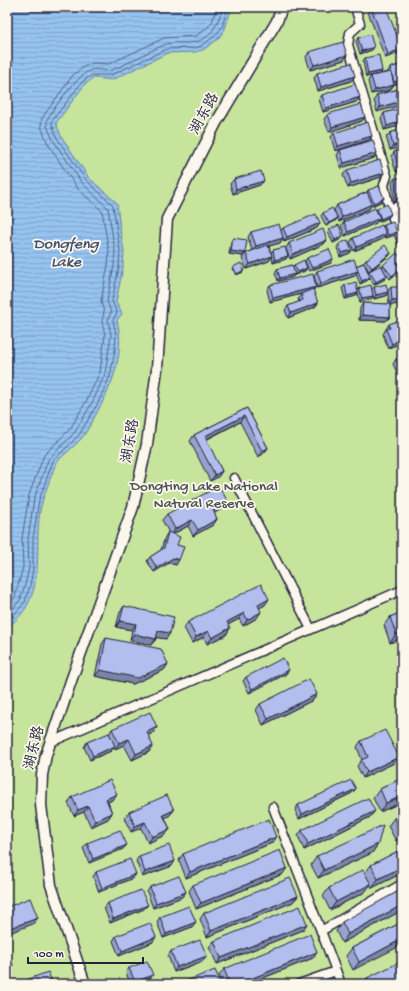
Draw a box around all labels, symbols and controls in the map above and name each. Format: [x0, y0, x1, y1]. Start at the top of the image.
street label: 湖东路 [186, 90, 224, 138]
water label: Dongfeng Lake [33, 236, 100, 273]
street label: 湖东路 [118, 417, 144, 465]
park label: Dongting Lake National Natural Reserve [129, 478, 278, 513]
street label: 湖东路 [21, 724, 49, 772]
scale bar [28, 939, 143, 965]
text: 100 m [33, 948, 64, 962]

